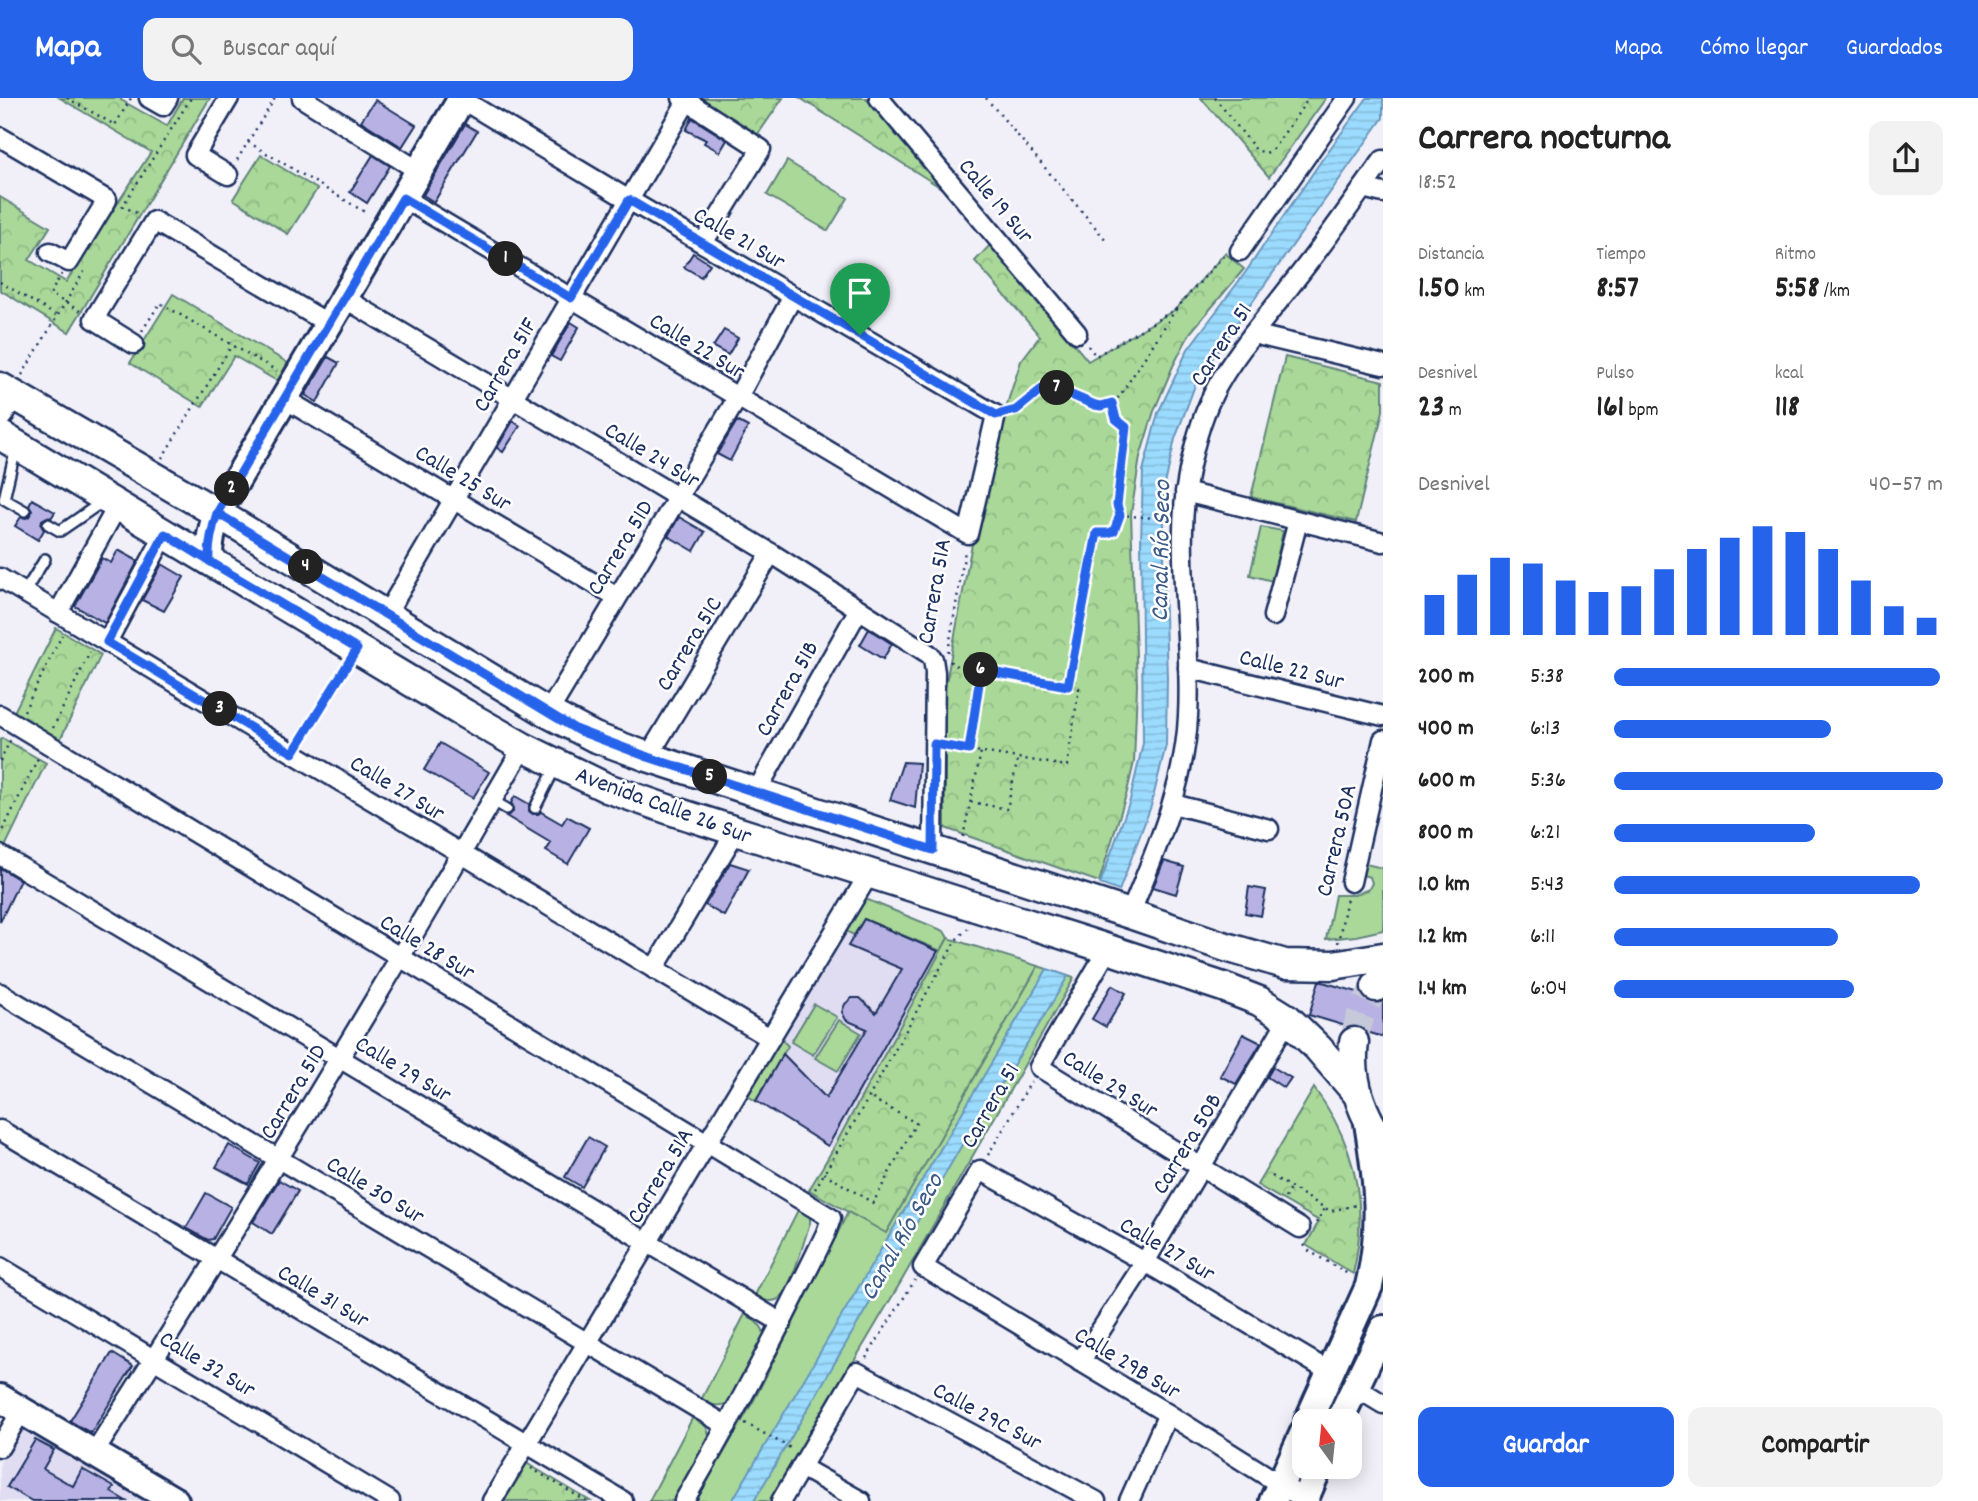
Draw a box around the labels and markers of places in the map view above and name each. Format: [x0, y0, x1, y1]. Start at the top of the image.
pin: 1 [489, 242, 524, 276]
pin [830, 263, 890, 335]
pin: 7 [1040, 370, 1074, 406]
pin: 2 [215, 472, 250, 506]
pin: 4 [288, 550, 324, 584]
pin: 6 [964, 652, 998, 688]
pin: 3 [202, 692, 238, 726]
pin: 5 [692, 760, 728, 794]

